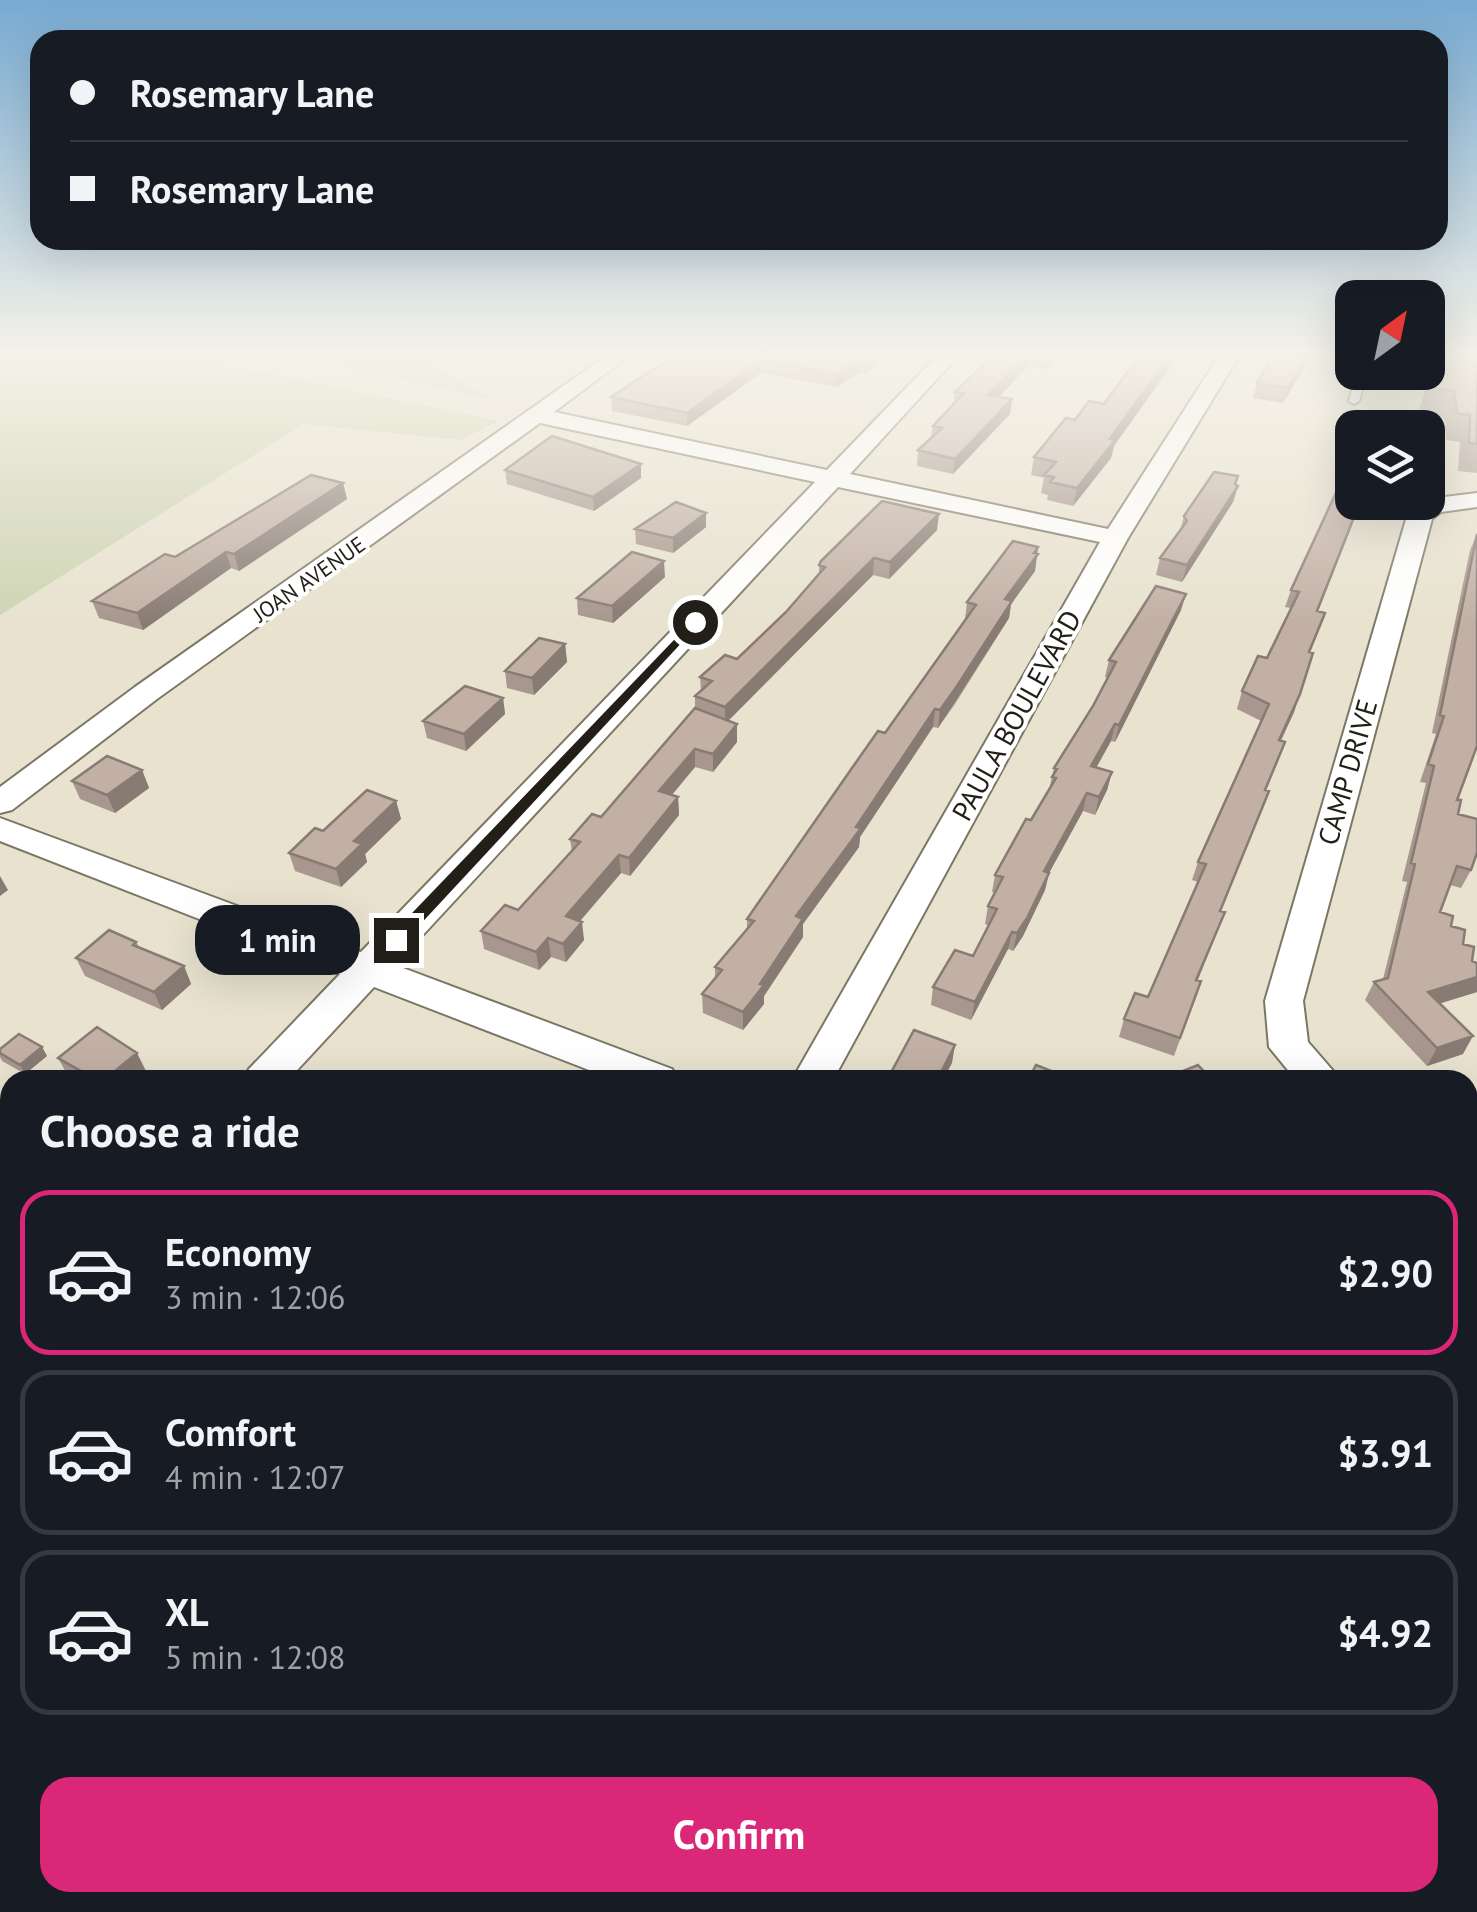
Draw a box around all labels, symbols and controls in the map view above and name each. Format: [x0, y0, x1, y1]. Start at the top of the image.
text: Rosemary Lane [130, 68, 374, 117]
text: Rosemary Lane [130, 164, 374, 213]
north arrow [1335, 280, 1445, 390]
map controls [1335, 280, 1445, 520]
button: layers [1335, 410, 1445, 520]
street label: JOAN AVENUE [247, 530, 371, 629]
route start [673, 600, 718, 645]
street label: PAULA BOULEVARD [943, 603, 1089, 827]
street label: CAMP DRIVE [1309, 695, 1385, 849]
callout: 1 min [196, 905, 361, 975]
route end [374, 918, 419, 963]
text: 1 min [238, 919, 317, 961]
text: Choose a ride [40, 1101, 300, 1159]
text: Economy [165, 1227, 311, 1276]
icon: car [45, 1228, 135, 1318]
text: $2.90 [1337, 1248, 1433, 1297]
text: 3 min · 12:06 [165, 1276, 345, 1318]
text: Comfort [165, 1407, 296, 1456]
icon: car [45, 1408, 135, 1498]
text: $3.91 [1337, 1428, 1433, 1477]
text: 4 min · 12:07 [165, 1456, 345, 1498]
text: XL [165, 1587, 209, 1636]
icon: car [45, 1588, 135, 1678]
text: $4.92 [1337, 1608, 1433, 1657]
text: 5 min · 12:08 [165, 1636, 345, 1678]
button: Confirm [40, 1777, 1438, 1892]

